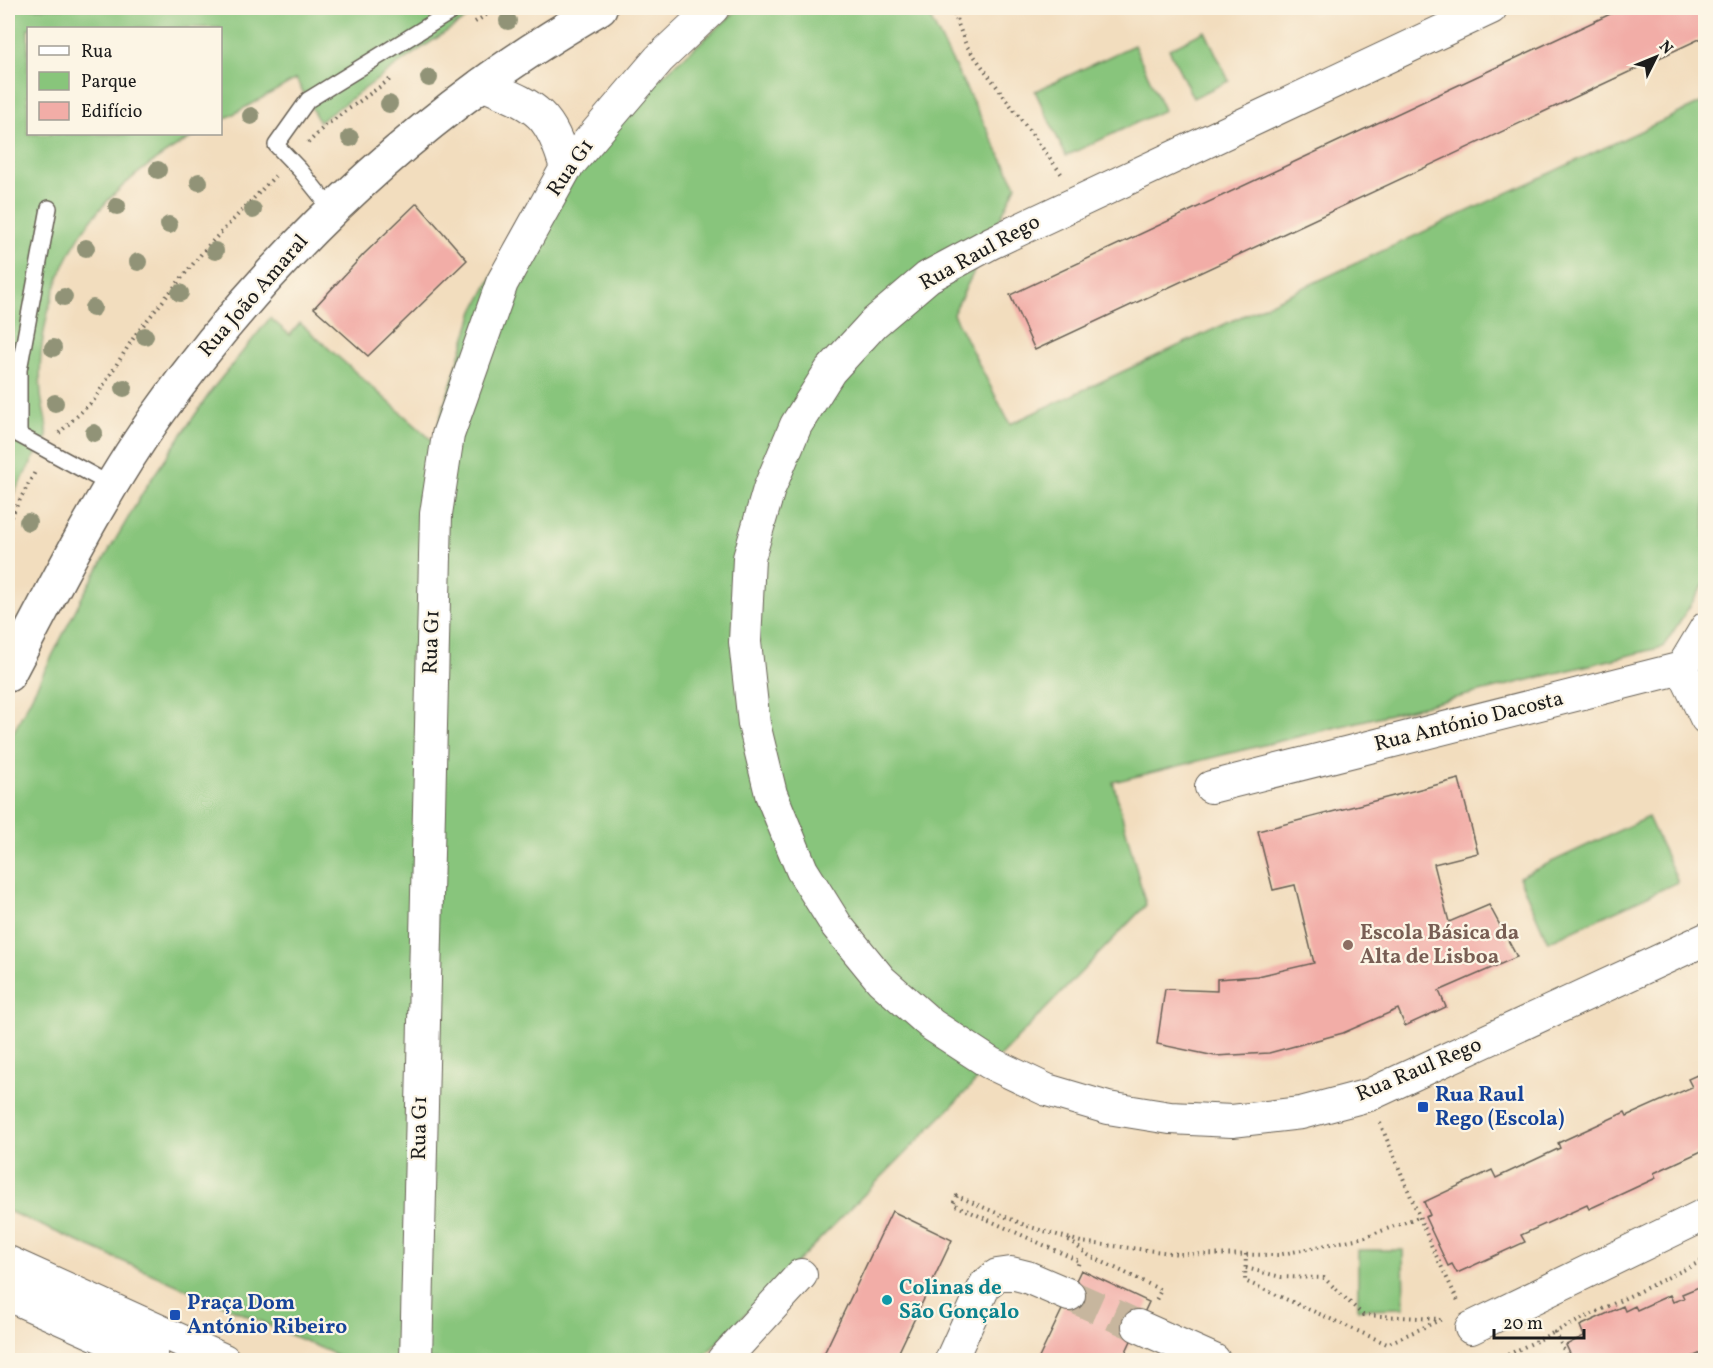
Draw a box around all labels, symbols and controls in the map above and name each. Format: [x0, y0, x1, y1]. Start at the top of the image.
legend [27, 27, 222, 135]
north arrow [1626, 27, 1686, 87]
text: N [1653, 36, 1678, 60]
text: Rua [81, 40, 112, 65]
text: Parque [81, 70, 136, 95]
text: Edifício [81, 100, 142, 125]
street label: Rua G1 [541, 133, 601, 203]
street label: Rua Raul Rego [914, 208, 1046, 298]
street label: Rua João Amaral [192, 228, 316, 364]
street label: Rua G1 [416, 609, 448, 675]
street label: Rua António Dacosta [1371, 684, 1567, 760]
place label: Escola Básica da Alta de Lisboa [1360, 919, 1519, 972]
marker: Escola Básica da Alta de Lisboa [1341, 938, 1355, 952]
street label: Rua Raul Rego [1352, 1031, 1486, 1109]
place label: Rua Raul Rego (Escola) [1435, 1081, 1565, 1134]
street label: Rua G1 [405, 1096, 435, 1160]
marker: Rua Raul Rego (Escola) [1416, 1100, 1430, 1114]
place label: Colinas de São Gonçalo [899, 1274, 1019, 1327]
place label: Praça Dom António Ribeiro [187, 1289, 347, 1342]
marker: Colinas de São Gonçalo [880, 1293, 894, 1307]
scale bar [1494, 1302, 1584, 1340]
marker: Praça Dom António Ribeiro [168, 1308, 182, 1322]
text: 20 m [1503, 1312, 1543, 1337]

